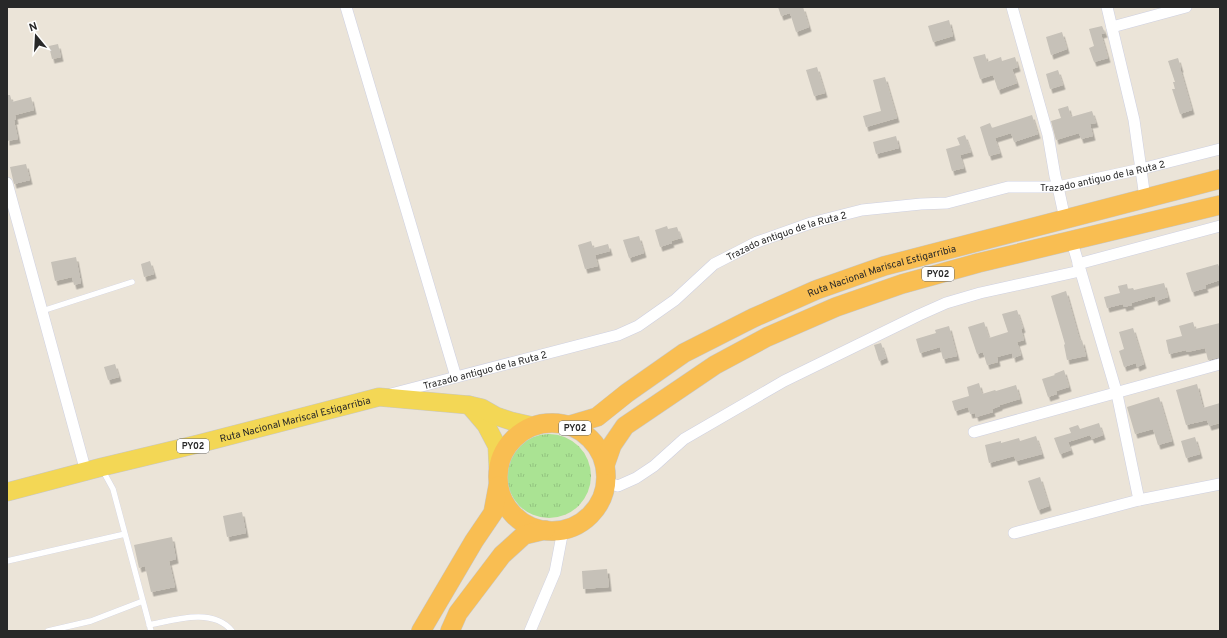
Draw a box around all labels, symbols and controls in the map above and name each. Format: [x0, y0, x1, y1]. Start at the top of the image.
north arrow [16, 16, 56, 56]
text: N [27, 20, 39, 35]
street label: Trazado antiguo de la Ruta 2 [1040, 158, 1167, 195]
street label: Trazado antiguo de la Ruta 2 [725, 209, 848, 265]
street label: Ruta Nacional Mariscal Estigarribia [806, 243, 958, 301]
road number: PY02 [922, 267, 954, 281]
street label: Trazado antiguo de la Ruta 2 [422, 349, 549, 393]
street label: Ruta Nacional Mariscal Estigarribia [218, 394, 372, 446]
road number: PY02 [559, 421, 591, 435]
road number: PY02 [177, 439, 209, 453]

